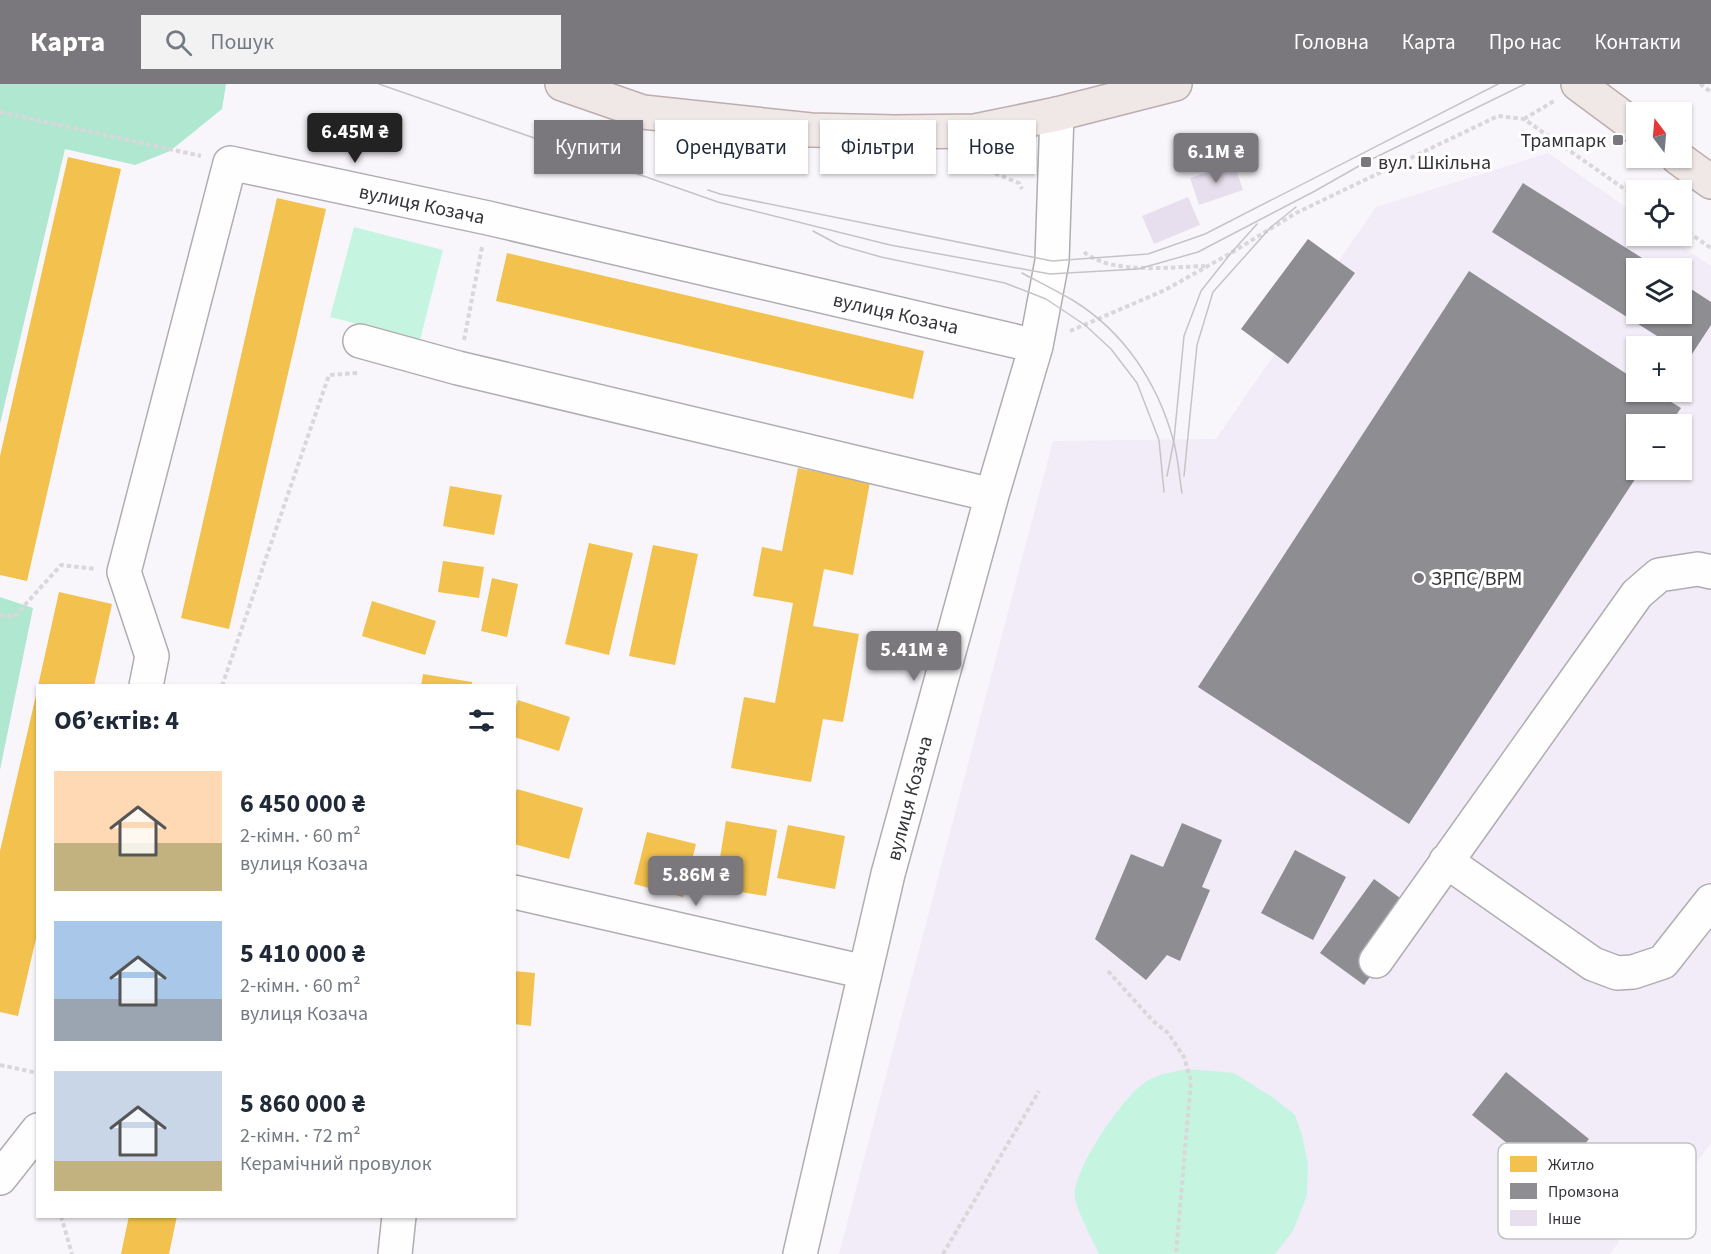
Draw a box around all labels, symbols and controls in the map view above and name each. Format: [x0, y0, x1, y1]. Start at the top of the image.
search box [141, 15, 561, 69]
text: Карта [30, 22, 105, 62]
icon: search [162, 26, 195, 59]
text: Пошук [210, 26, 274, 58]
text: Головна [1294, 27, 1369, 57]
text: Карта [1402, 27, 1456, 57]
text: Про нас [1489, 27, 1561, 57]
text: Контакти [1594, 27, 1681, 57]
north arrow [1626, 102, 1692, 168]
map controls [1626, 102, 1692, 480]
pin: 6.45M ₴ [300, 113, 410, 164]
text: 6.45M ₴ [321, 118, 389, 146]
chip: Купити [534, 120, 643, 174]
chip: Орендувати [655, 120, 808, 174]
chip: Фільтри [820, 120, 936, 174]
chip: Нове [948, 120, 1036, 174]
place label: Трампарк [1521, 127, 1606, 155]
pin: 6.1M ₴ [1167, 133, 1265, 184]
marker: Трампарк [1611, 133, 1625, 147]
text: 6.1M ₴ [1188, 138, 1244, 166]
place label: вул. Шкільна [1378, 149, 1491, 177]
marker: вул. Шкільна [1359, 155, 1373, 169]
street label: вулиця Козача [356, 178, 487, 232]
button: locate [1626, 180, 1692, 246]
button: layers [1626, 258, 1692, 324]
street label: вулиця Козача [830, 286, 961, 342]
button: + [1626, 336, 1692, 402]
button: − [1626, 414, 1692, 480]
place label: ЗРПС/ВРМ [1431, 565, 1522, 593]
marker: ЗРПС/ВРМ [1412, 571, 1426, 585]
pin: 5.41M ₴ [859, 631, 969, 682]
text: 5.41M ₴ [880, 636, 948, 664]
text: Об’єктів: 4 [54, 702, 179, 739]
icon: filters [465, 704, 498, 737]
street label: вулиця Козача [880, 733, 940, 864]
text: 6 450 000 ₴ [240, 785, 365, 822]
icon: home [102, 795, 174, 867]
text: 2-кімн. · 60 m² [240, 822, 361, 850]
text: вулиця Козача [240, 850, 368, 878]
pin: 5.86M ₴ [641, 856, 751, 907]
text: 5.86M ₴ [662, 861, 730, 889]
text: 5 410 000 ₴ [240, 935, 365, 972]
icon: home [102, 945, 174, 1017]
text: 2-кімн. · 60 m² [240, 972, 361, 1000]
text: вулиця Козача [240, 1000, 368, 1028]
text: 5 860 000 ₴ [240, 1085, 365, 1122]
icon: home [102, 1095, 174, 1167]
text: 2-кімн. · 72 m² [240, 1122, 361, 1150]
legend [1498, 1143, 1696, 1239]
text: Керамічний провулок [240, 1150, 432, 1178]
text: Житло [1548, 1154, 1594, 1176]
text: Промзона [1548, 1181, 1619, 1203]
text: Інше [1548, 1208, 1581, 1230]

